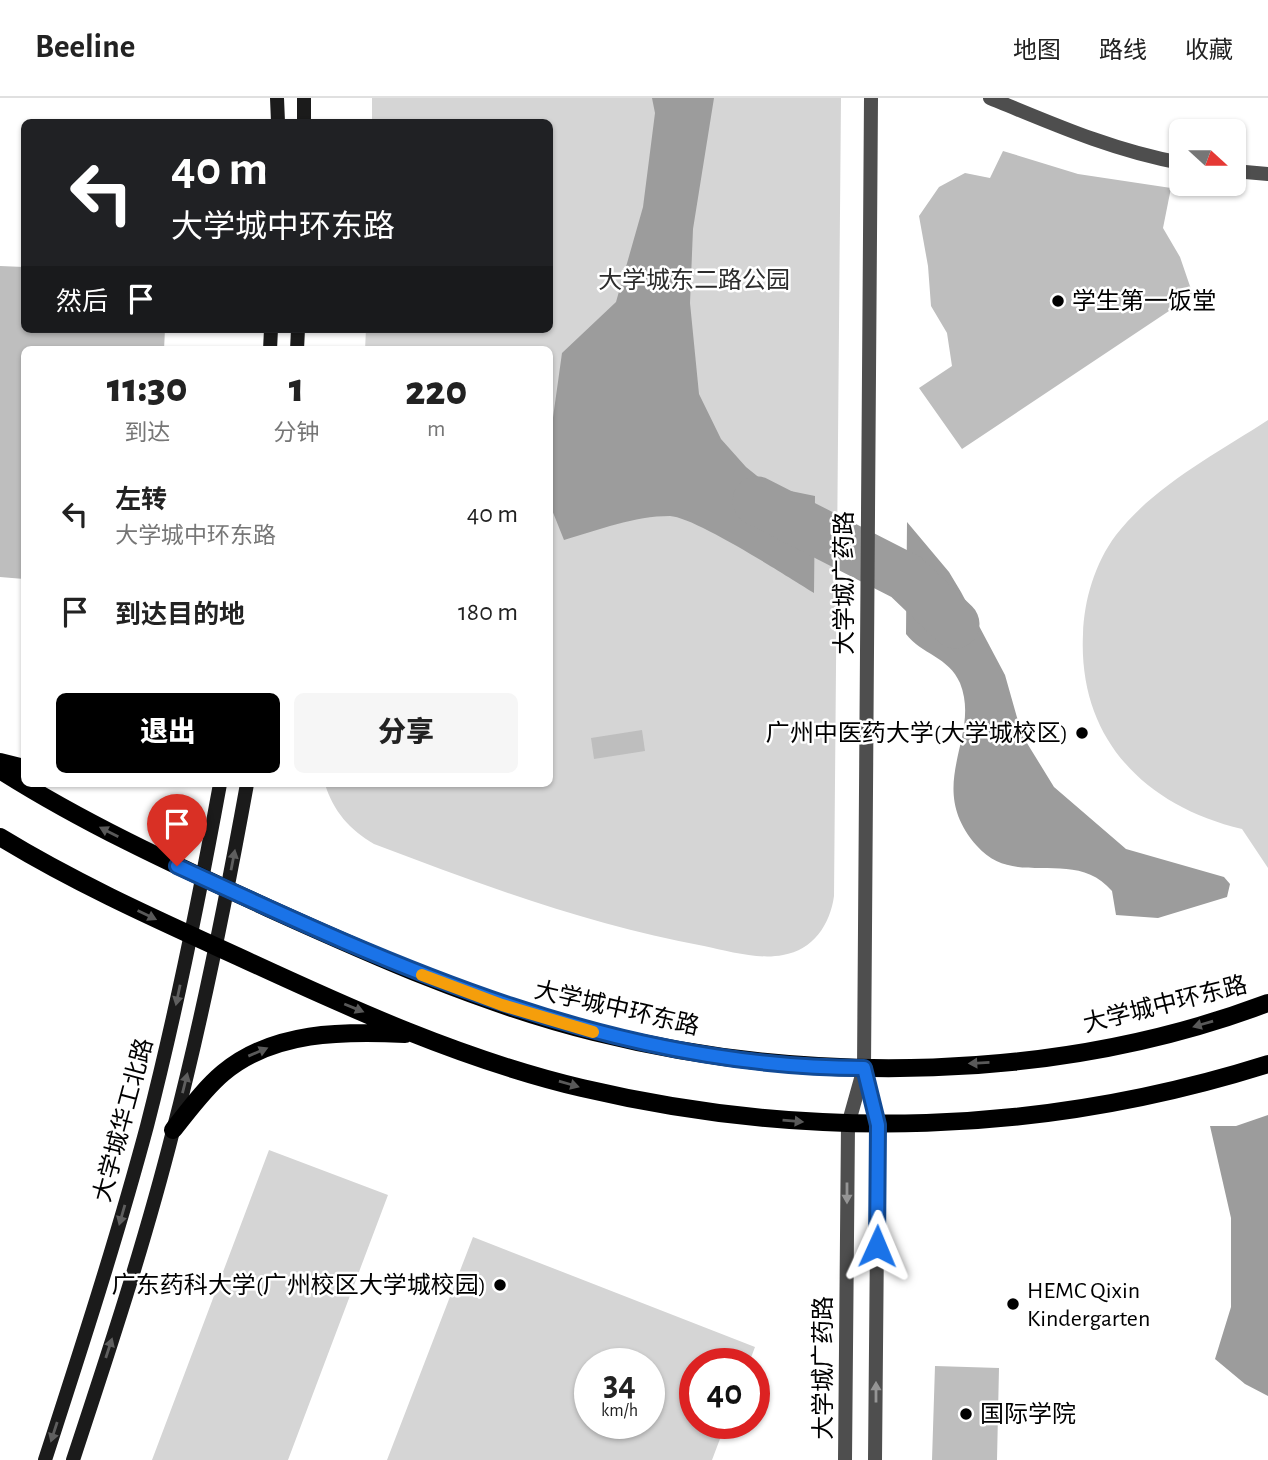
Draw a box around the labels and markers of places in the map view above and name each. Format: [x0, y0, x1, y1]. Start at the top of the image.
place label: 学生第一饭堂 [1072, 288, 1216, 314]
marker: 学生第一饭堂 [1050, 293, 1066, 309]
place label: 广州中医药大学(大学城校区) [766, 720, 1068, 746]
marker: 广州中医药大学(大学城校区) [1074, 725, 1090, 741]
pin [147, 794, 207, 866]
place label: 广东药科大学(广州校区大学城校园) [112, 1272, 486, 1298]
marker: 广东药科大学(广州校区大学城校园) [492, 1277, 508, 1293]
place label: HEMC Qixin Kindergarten [1027, 1279, 1150, 1331]
marker: HEMC Qixin Kindergarten [1005, 1296, 1021, 1312]
place label: 国际学院 [980, 1401, 1076, 1427]
marker: 国际学院 [958, 1406, 974, 1422]

